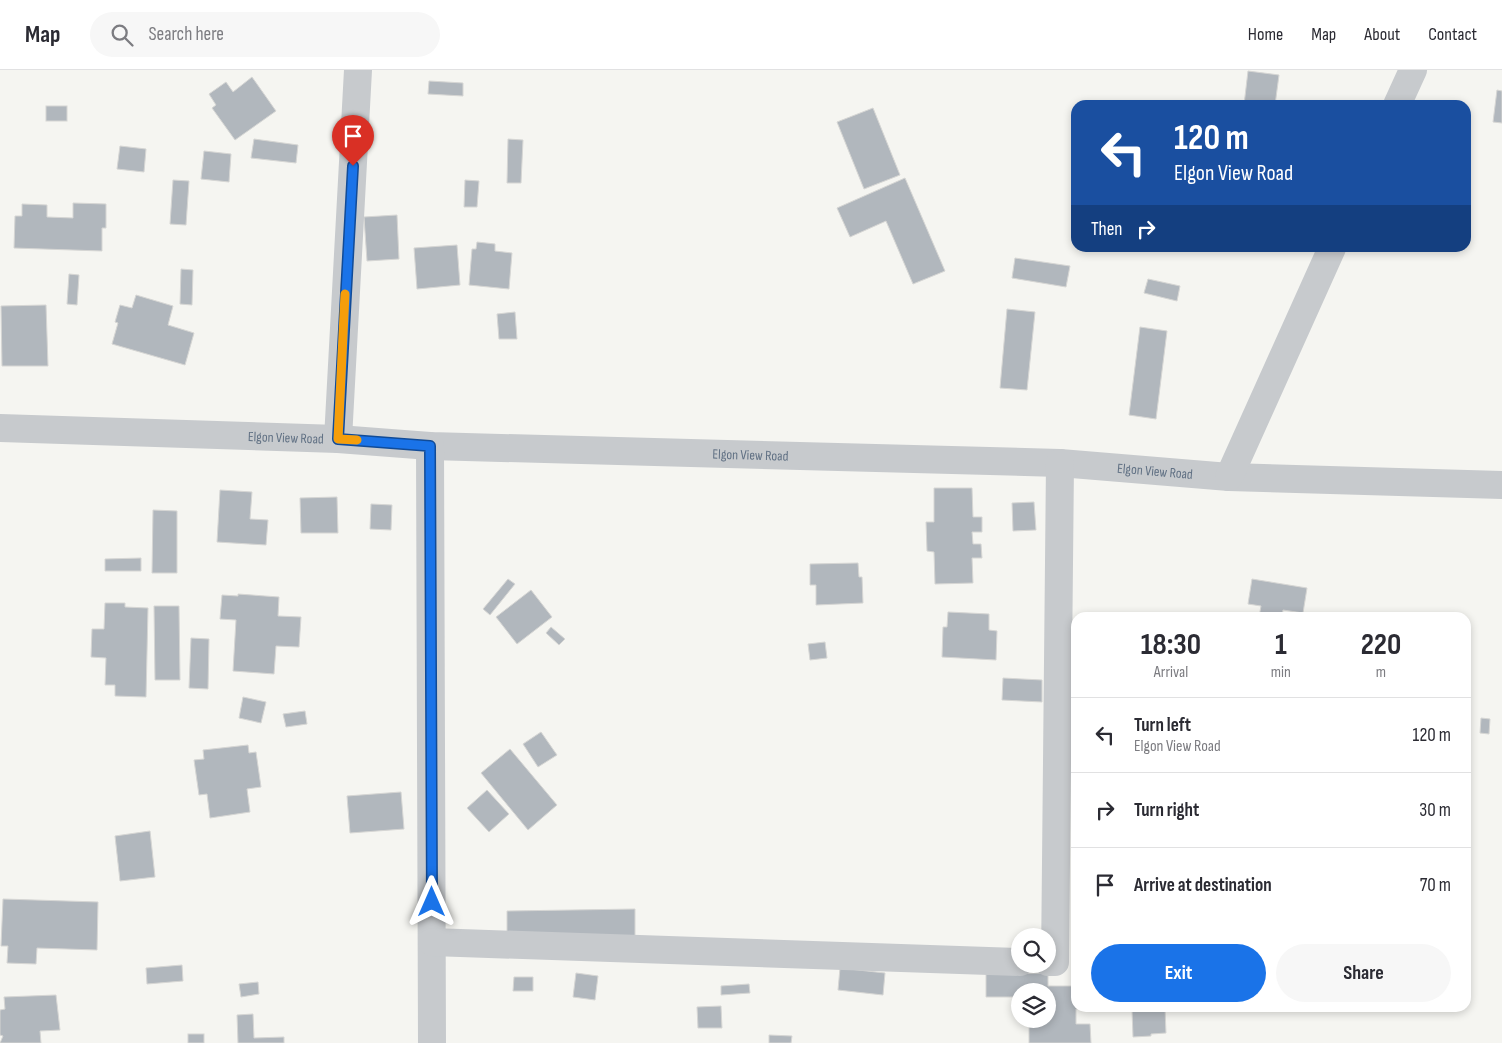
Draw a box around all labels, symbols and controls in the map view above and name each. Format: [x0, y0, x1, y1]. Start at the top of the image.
search box [90, 12, 440, 57]
text: Map [25, 20, 60, 49]
icon: search [108, 21, 136, 49]
text: Search here [148, 23, 224, 46]
text: Home [1248, 24, 1283, 45]
text: Map [1311, 24, 1336, 45]
text: About [1364, 24, 1400, 45]
text: Contact [1428, 24, 1477, 45]
pin [332, 115, 374, 166]
text: 120 m [1174, 117, 1249, 160]
icon: left [1091, 120, 1156, 185]
icon: arrive [339, 122, 367, 150]
text: Elgon View Road [1174, 160, 1293, 187]
icon: right [1132, 215, 1160, 243]
text: Then [1091, 218, 1122, 241]
street label: Elgon View Road [248, 428, 324, 448]
street label: Elgon View Road [712, 446, 789, 465]
street label: Elgon View Road [1116, 460, 1194, 483]
text: 18:30 [1141, 627, 1201, 663]
text: 1 [1275, 627, 1287, 663]
text: 220 [1361, 627, 1401, 663]
text: Arrival [1154, 663, 1188, 682]
text: min [1271, 663, 1291, 682]
text: m [1376, 663, 1386, 682]
text: Turn left [1134, 714, 1191, 737]
icon: left [1091, 721, 1119, 749]
text: 120 m [1413, 724, 1451, 747]
text: Elgon View Road [1134, 737, 1221, 756]
icon: right [1091, 796, 1119, 824]
text: Turn right [1134, 799, 1199, 822]
text: 30 m [1419, 799, 1451, 822]
icon: arrive [1091, 871, 1119, 899]
text: Arrive at destination [1134, 874, 1272, 897]
text: 70 m [1420, 874, 1451, 897]
position arrow [405, 875, 457, 927]
map controls [1011, 928, 1056, 1028]
button: search [1011, 928, 1056, 973]
button: Exit [1091, 944, 1266, 1002]
button: Share [1276, 944, 1451, 1002]
button: layers [1011, 983, 1056, 1028]

